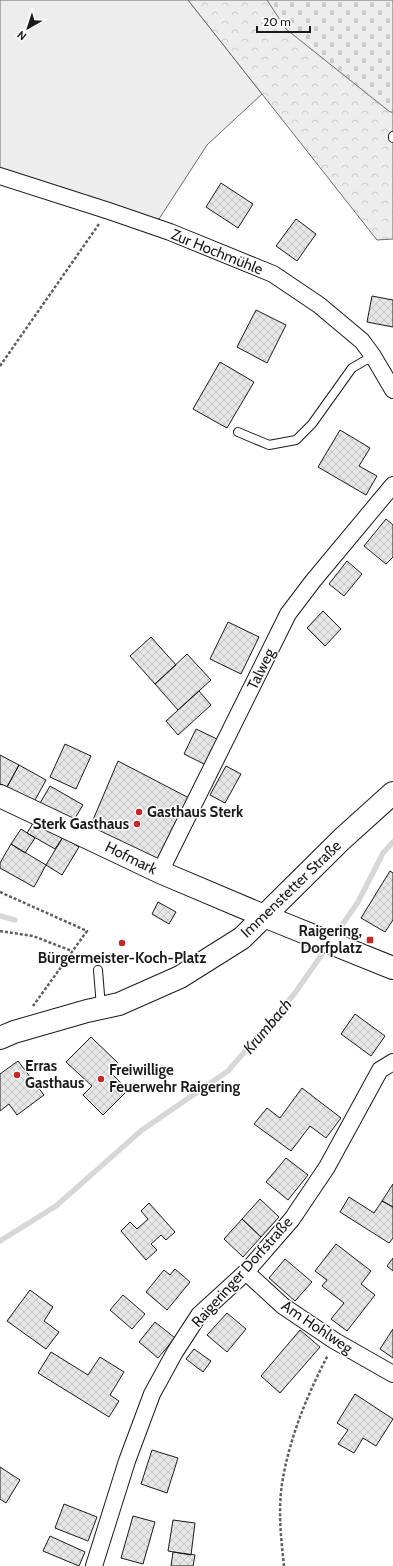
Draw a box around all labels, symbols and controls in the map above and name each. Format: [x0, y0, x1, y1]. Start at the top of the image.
north arrow [8, 8, 48, 48]
scale bar [257, 8, 310, 34]
text: 20 m [263, 14, 291, 29]
text: N [14, 28, 29, 44]
street label: Zur Hochmühle [168, 225, 266, 279]
street label: Talweg [243, 645, 279, 693]
place label: Gasthaus Sterk [147, 803, 244, 821]
marker: Gasthaus Sterk [134, 807, 144, 817]
place label: Sterk Gasthaus [33, 815, 129, 833]
marker: Sterk Gasthaus [132, 819, 142, 829]
street label: Immenstetter Straße [237, 836, 345, 941]
street label: Hofmark [102, 838, 160, 878]
place label: Raigering, Dorfplatz [299, 922, 362, 957]
marker: Raigering, Dorfplatz [365, 935, 375, 945]
marker: Bürgermeister-Koch-Platz [117, 938, 127, 948]
place label: Bürgermeister-Koch-Platz [38, 949, 206, 967]
water label: Krumbach [239, 995, 296, 1058]
place label: Erras Gasthaus [25, 1057, 84, 1092]
place label: Freiwillige Feuerwehr Raigering [109, 1061, 241, 1096]
marker: Erras Gasthaus [12, 1070, 22, 1080]
marker: Freiwillige Feuerwehr Raigering [96, 1074, 106, 1084]
street label: Raigeringer Dorfstraße [188, 1213, 296, 1331]
street label: Am Hohlweg [278, 1297, 356, 1358]

